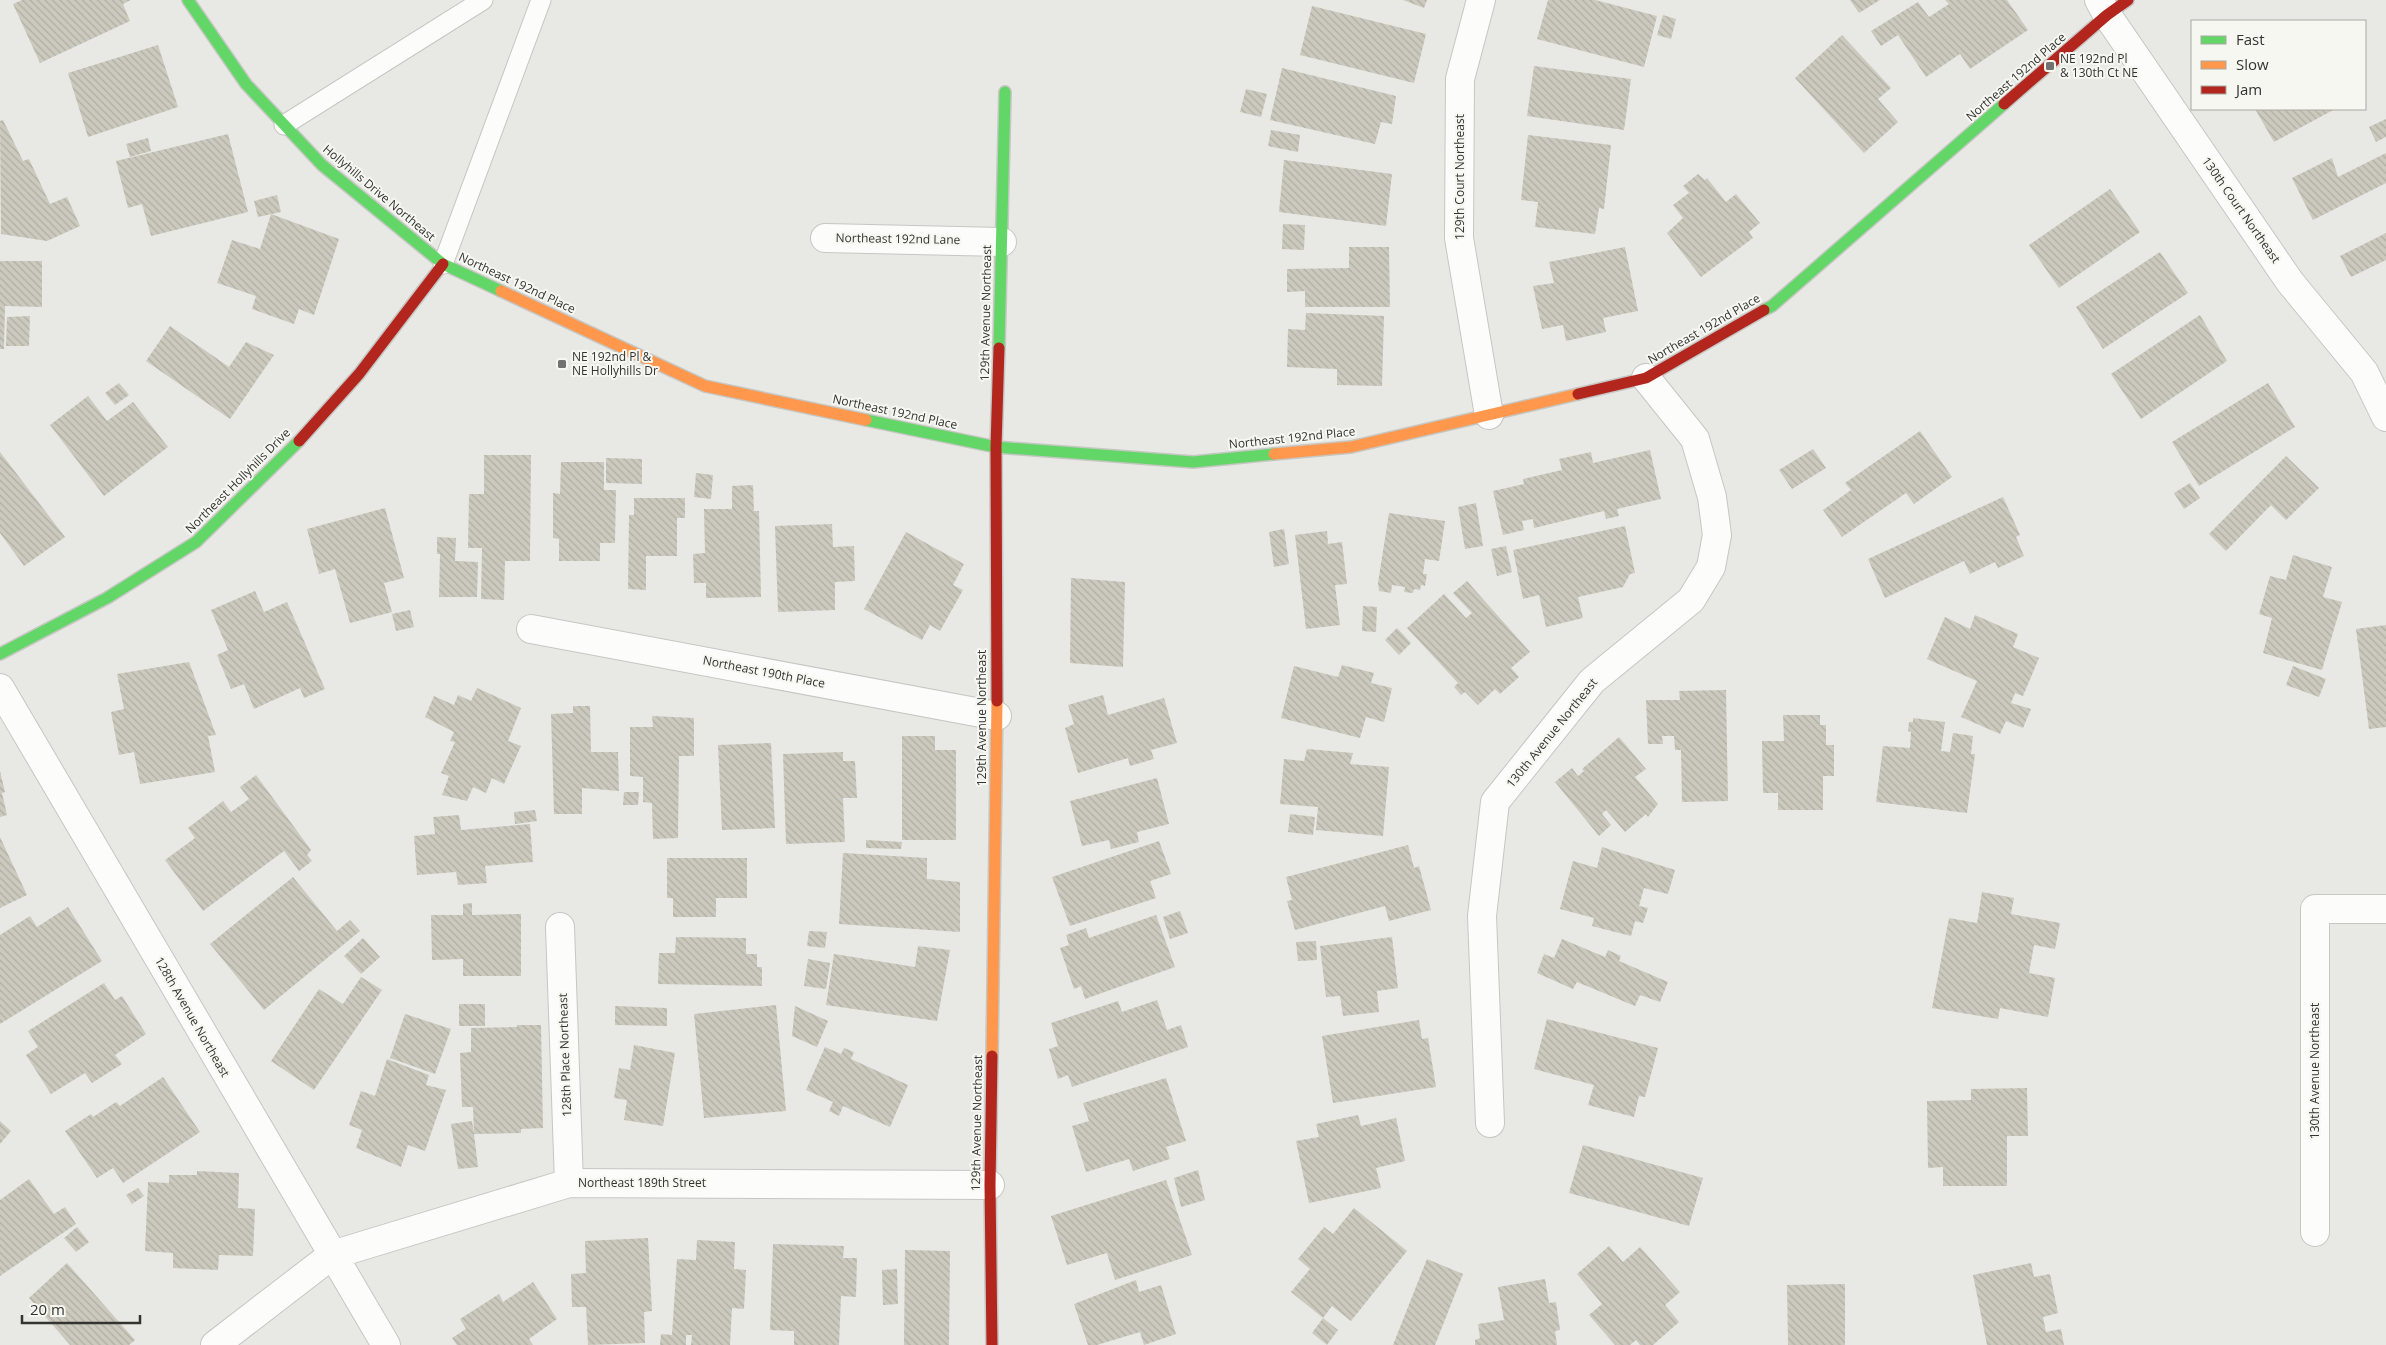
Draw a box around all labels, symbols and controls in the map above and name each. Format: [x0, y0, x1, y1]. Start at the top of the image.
legend [2191, 20, 2366, 110]
street label: Northeast 192nd Place [1962, 28, 2069, 125]
text: Fast [2236, 29, 2265, 49]
place label: NE 192nd Pl & 130th Ct NE [2060, 50, 2138, 81]
text: Slow [2236, 54, 2269, 74]
marker: NE 192nd Pl & 130th Ct NE [2044, 60, 2056, 72]
text: Jam [2234, 79, 2262, 99]
street label: 129th Court Northeast [1451, 114, 1468, 240]
street label: Hollyhills Drive Northeast [319, 140, 439, 245]
street label: 130th Court Northeast [2198, 153, 2285, 266]
street label: Northeast 192nd Lane [835, 229, 961, 248]
street label: 129th Avenue Northeast [976, 245, 995, 381]
street label: Northeast 192nd Place [456, 248, 579, 317]
street label: Northeast 192nd Place [1644, 289, 1763, 368]
place label: NE 192nd Pl & NE Hollyhills Dr [572, 348, 658, 379]
marker: NE 192nd Pl & NE Hollyhills Dr [556, 358, 568, 370]
street label: Northeast 192nd Place [831, 390, 959, 433]
street label: Northeast 192nd Place [1228, 422, 1356, 453]
street label: Northeast Hollyhills Drive [181, 424, 294, 537]
street label: 129th Avenue Northeast [973, 650, 990, 786]
street label: Northeast 190th Place [702, 651, 827, 692]
street label: 130th Avenue Northeast [1502, 674, 1601, 791]
street label: 128th Avenue Northeast [151, 953, 234, 1080]
street label: 128th Place Northeast [554, 993, 575, 1117]
street label: 130th Avenue Northeast [2306, 1003, 2323, 1139]
street label: 129th Avenue Northeast [967, 1055, 986, 1191]
street label: Northeast 189th Street [578, 1174, 706, 1191]
scale bar [22, 1292, 140, 1324]
text: 20 m [30, 1299, 65, 1319]

